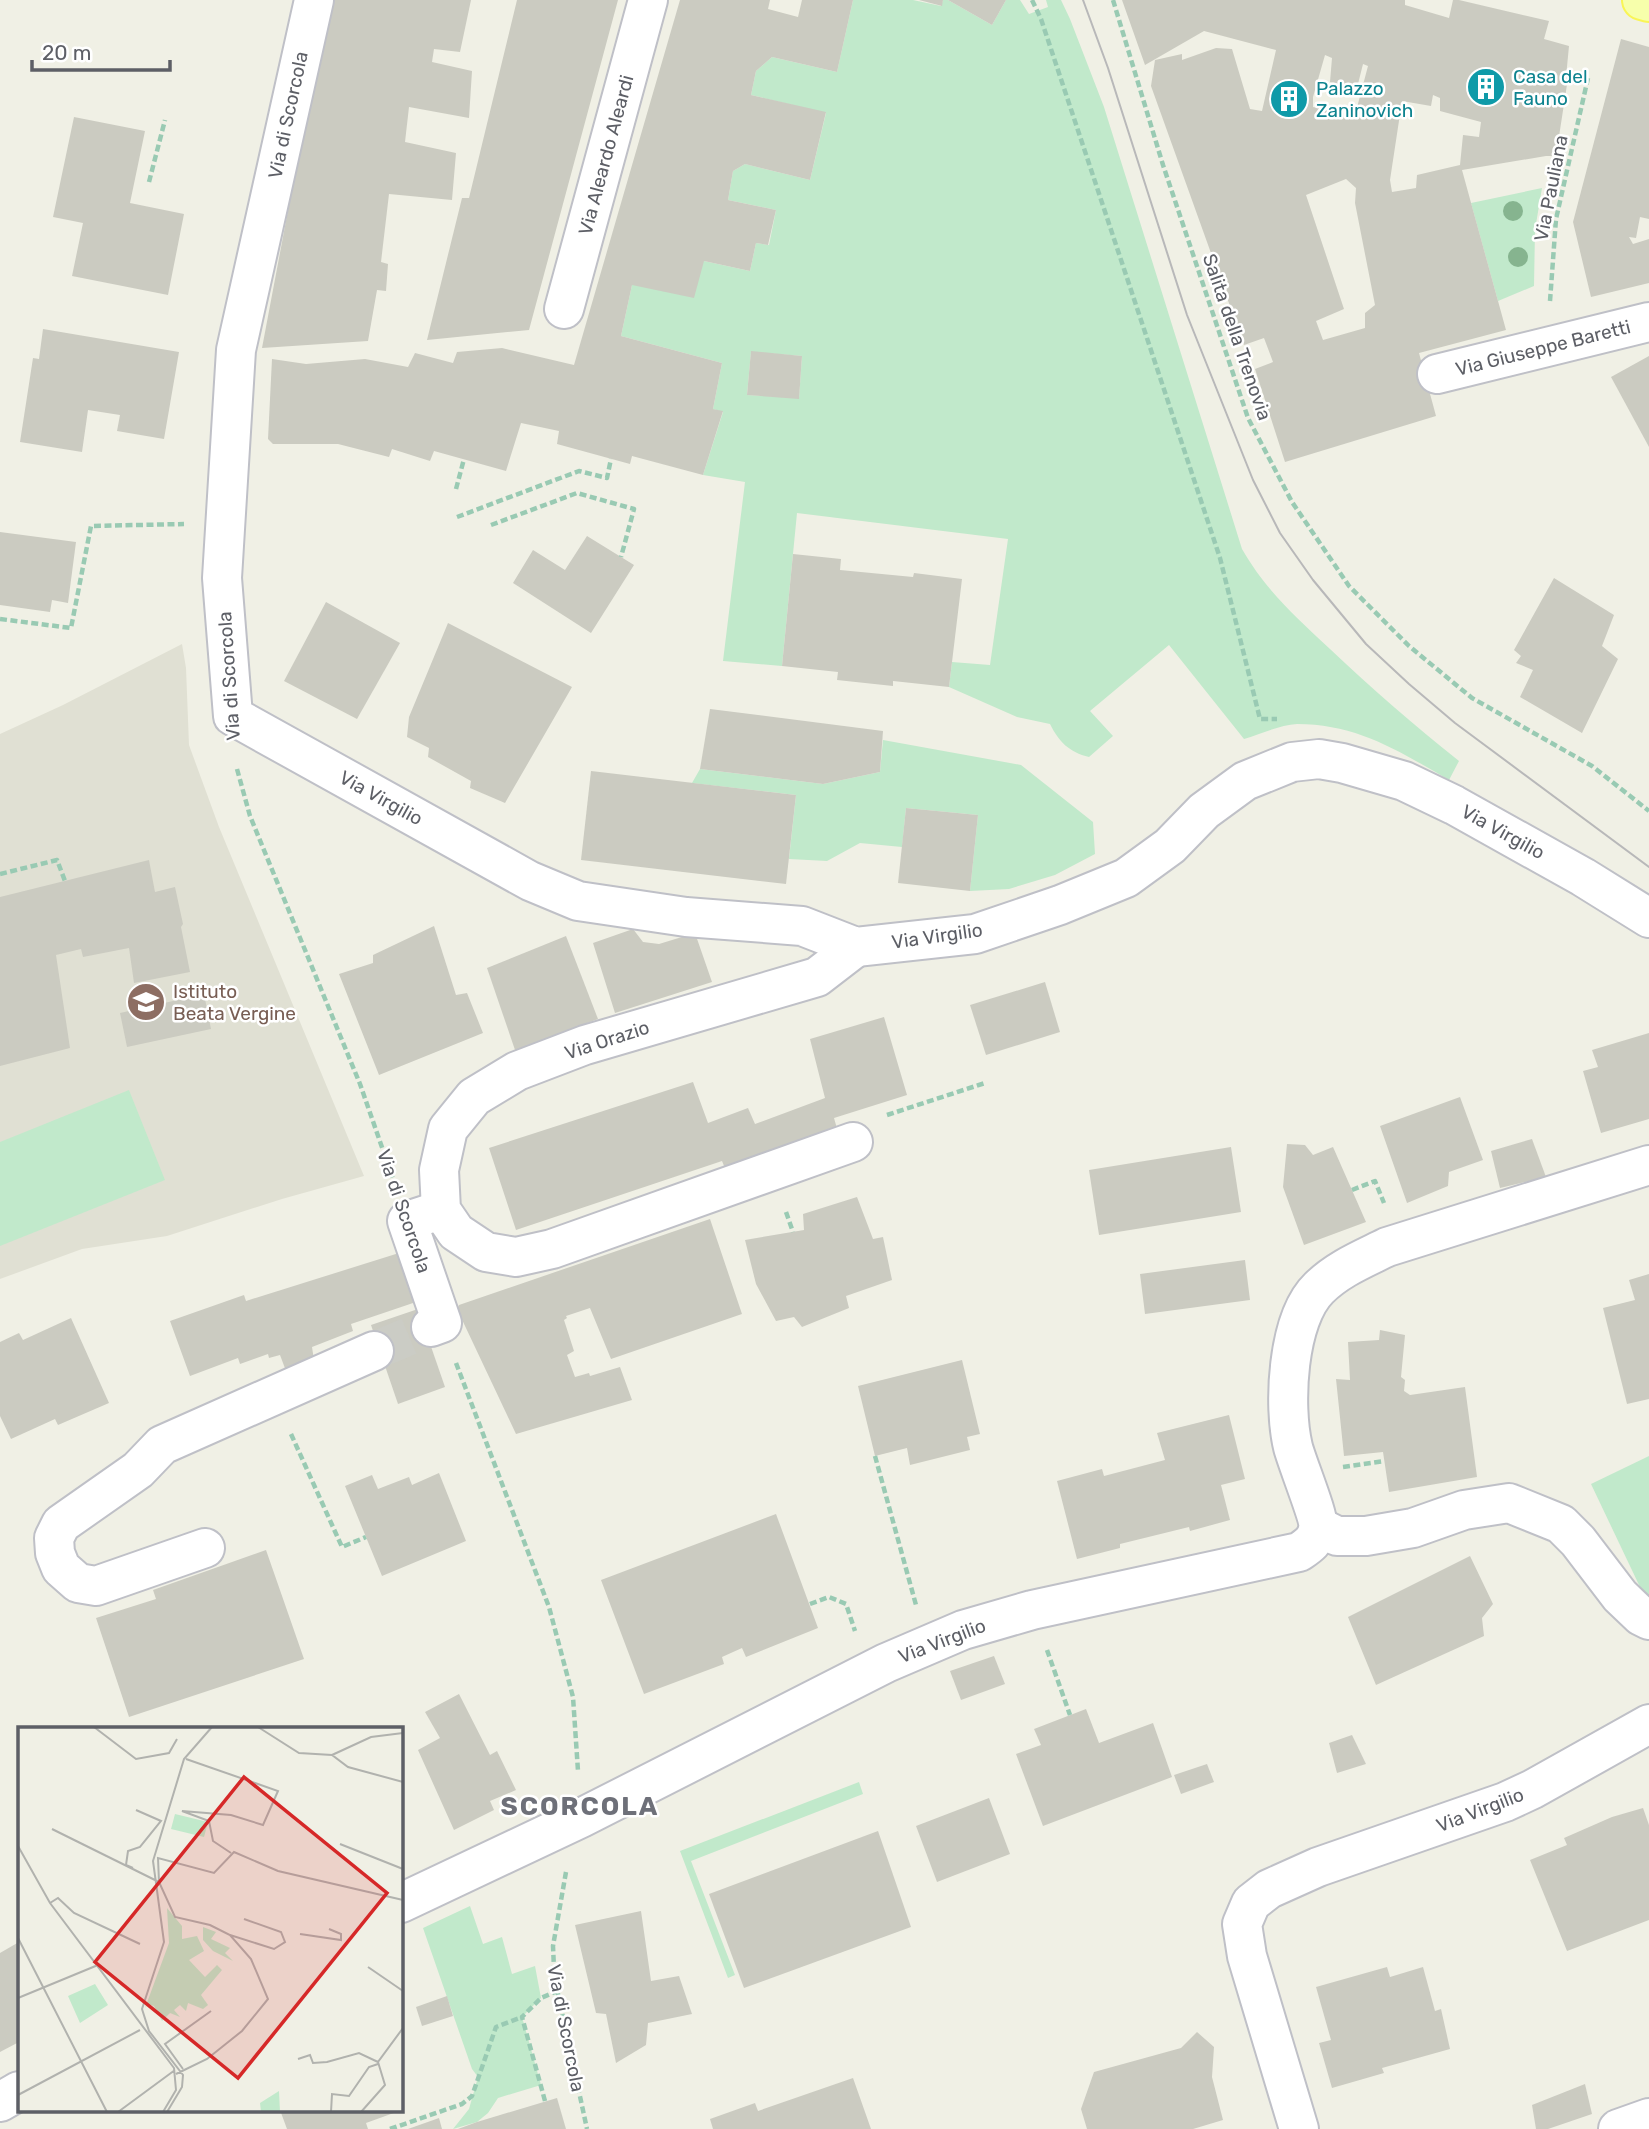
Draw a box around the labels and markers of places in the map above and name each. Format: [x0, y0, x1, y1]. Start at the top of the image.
place label: Casa del Fauno [1513, 65, 1588, 110]
building icon: Casa del Fauno [1465, 66, 1507, 108]
place label: Palazzo Zaninovich [1316, 77, 1413, 122]
building icon: Palazzo Zaninovich [1268, 78, 1310, 120]
place label: Istituto Beata Vergine [173, 980, 296, 1025]
school or university icon: Istituto Beata Vergine [125, 981, 167, 1023]

